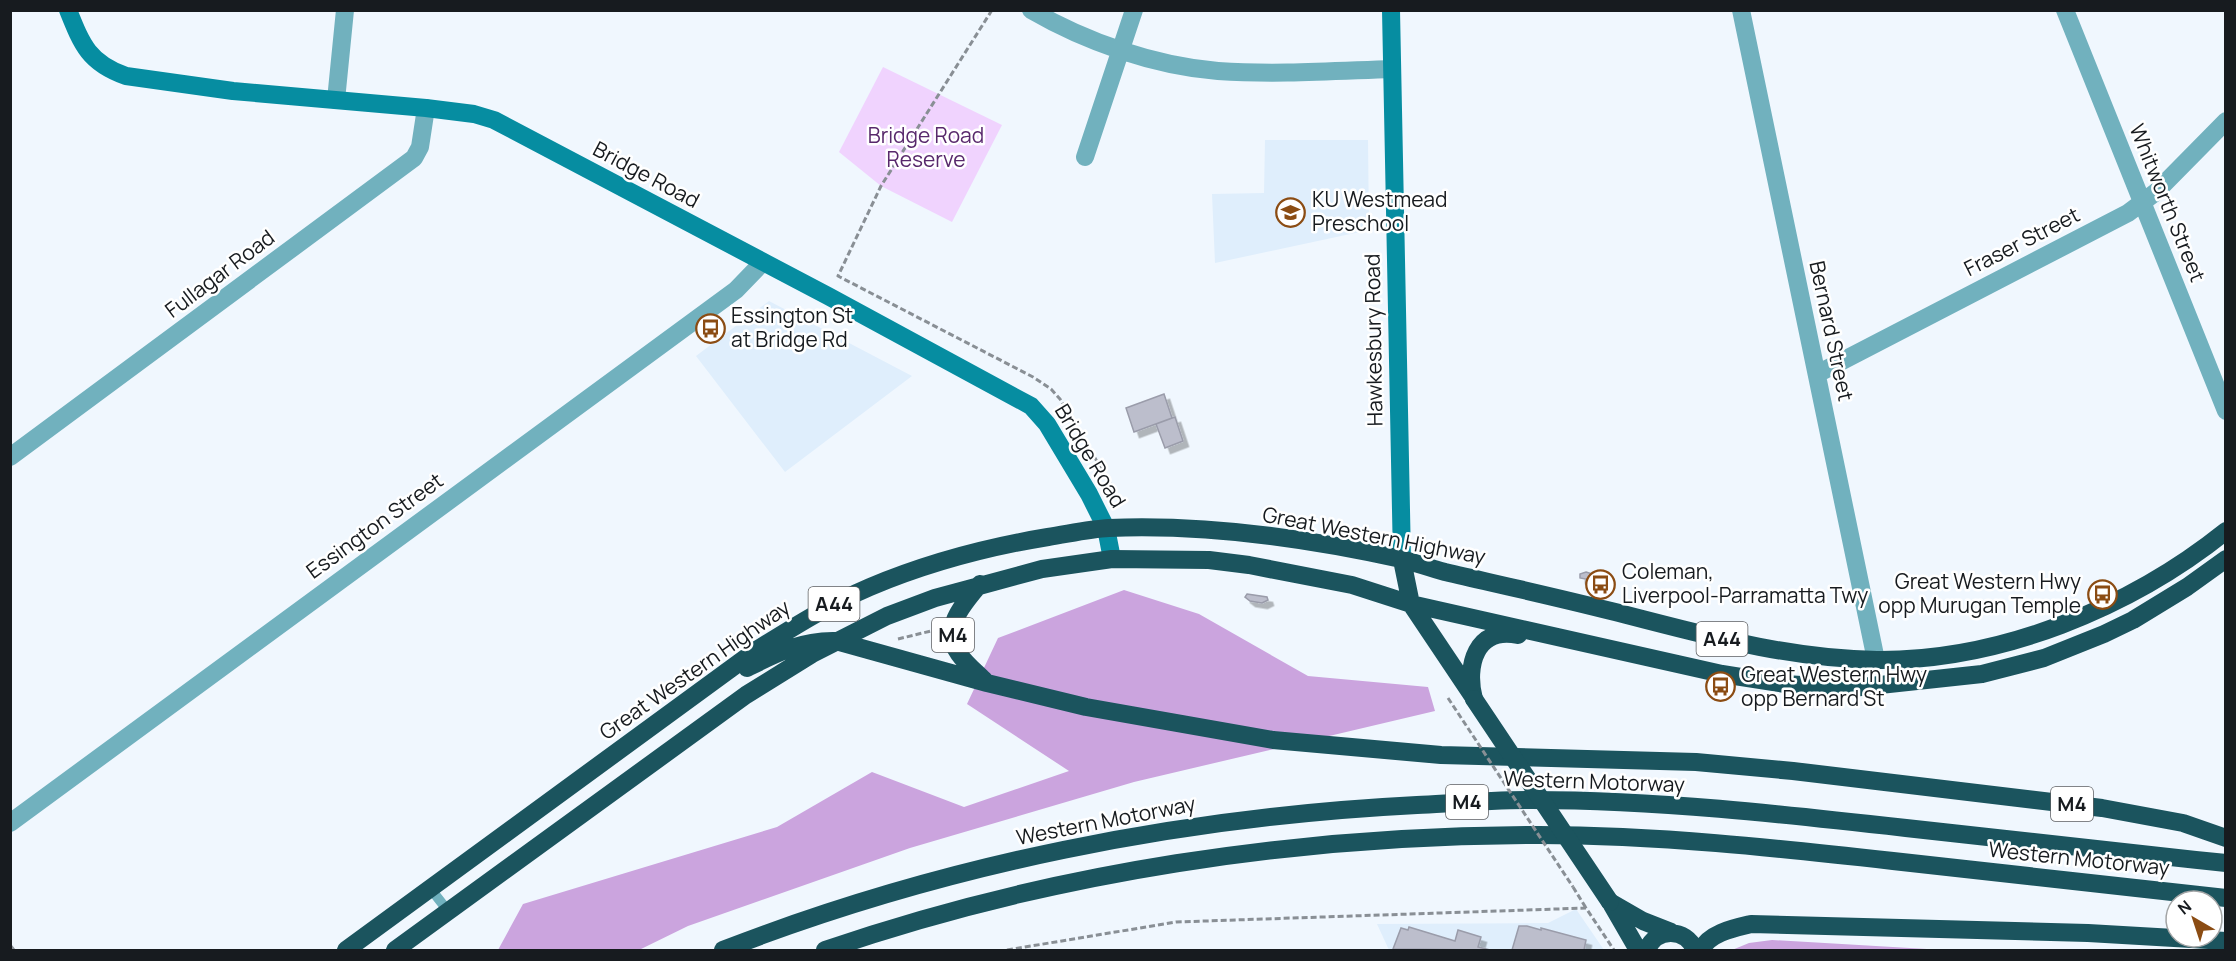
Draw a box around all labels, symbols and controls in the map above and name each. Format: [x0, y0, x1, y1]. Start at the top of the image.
street label: Whitworth Street [2124, 120, 2212, 286]
park label: Bridge Road Reserve [868, 121, 984, 173]
street label: Bridge Road [588, 134, 704, 214]
place label: KU Westmead Preschool [1312, 185, 1447, 237]
school or university icon: KU Westmead Preschool [1275, 196, 1307, 228]
street label: Fraser Street [1959, 200, 2084, 282]
street label: Fullagar Road [159, 223, 280, 324]
street label: Hawkesbury Road [1357, 253, 1389, 427]
street label: Bernard Street [1803, 258, 1860, 403]
place label: Essington St at Bridge Rd [731, 301, 853, 353]
bus stop icon: Essington St at Bridge Rd [694, 312, 726, 344]
street label: Bridge Road [1049, 398, 1133, 513]
street label: Essington Street [300, 466, 448, 584]
street label: Great Western Highway [1260, 500, 1488, 570]
place label: Coleman, Liverpool-Parramatta Twy [1622, 557, 1868, 609]
place label: Great Western Hwy opp Murugan Temple [1878, 567, 2081, 619]
bus stop icon: Coleman, Liverpool-Parramatta Twy [1585, 568, 1617, 600]
bus stop icon: Great Western Hwy opp Murugan Temple [2086, 578, 2118, 610]
road number: A44 [808, 587, 860, 621]
street label: Great Western Highway [594, 593, 795, 746]
road number: M4 [932, 618, 974, 652]
road number: A44 [1696, 622, 1748, 656]
place label: Great Western Hwy opp Bernard St [1741, 660, 1927, 712]
bus stop icon: Great Western Hwy opp Bernard St [1704, 671, 1736, 703]
street label: Western Motorway [1503, 764, 1685, 798]
road number: M4 [1446, 785, 1488, 819]
road number: M4 [2051, 787, 2093, 821]
street label: Western Motorway [1014, 789, 1198, 851]
street label: Western Motorway [1987, 835, 2171, 881]
north arrow [2164, 889, 2224, 949]
text: N [2173, 895, 2196, 920]

